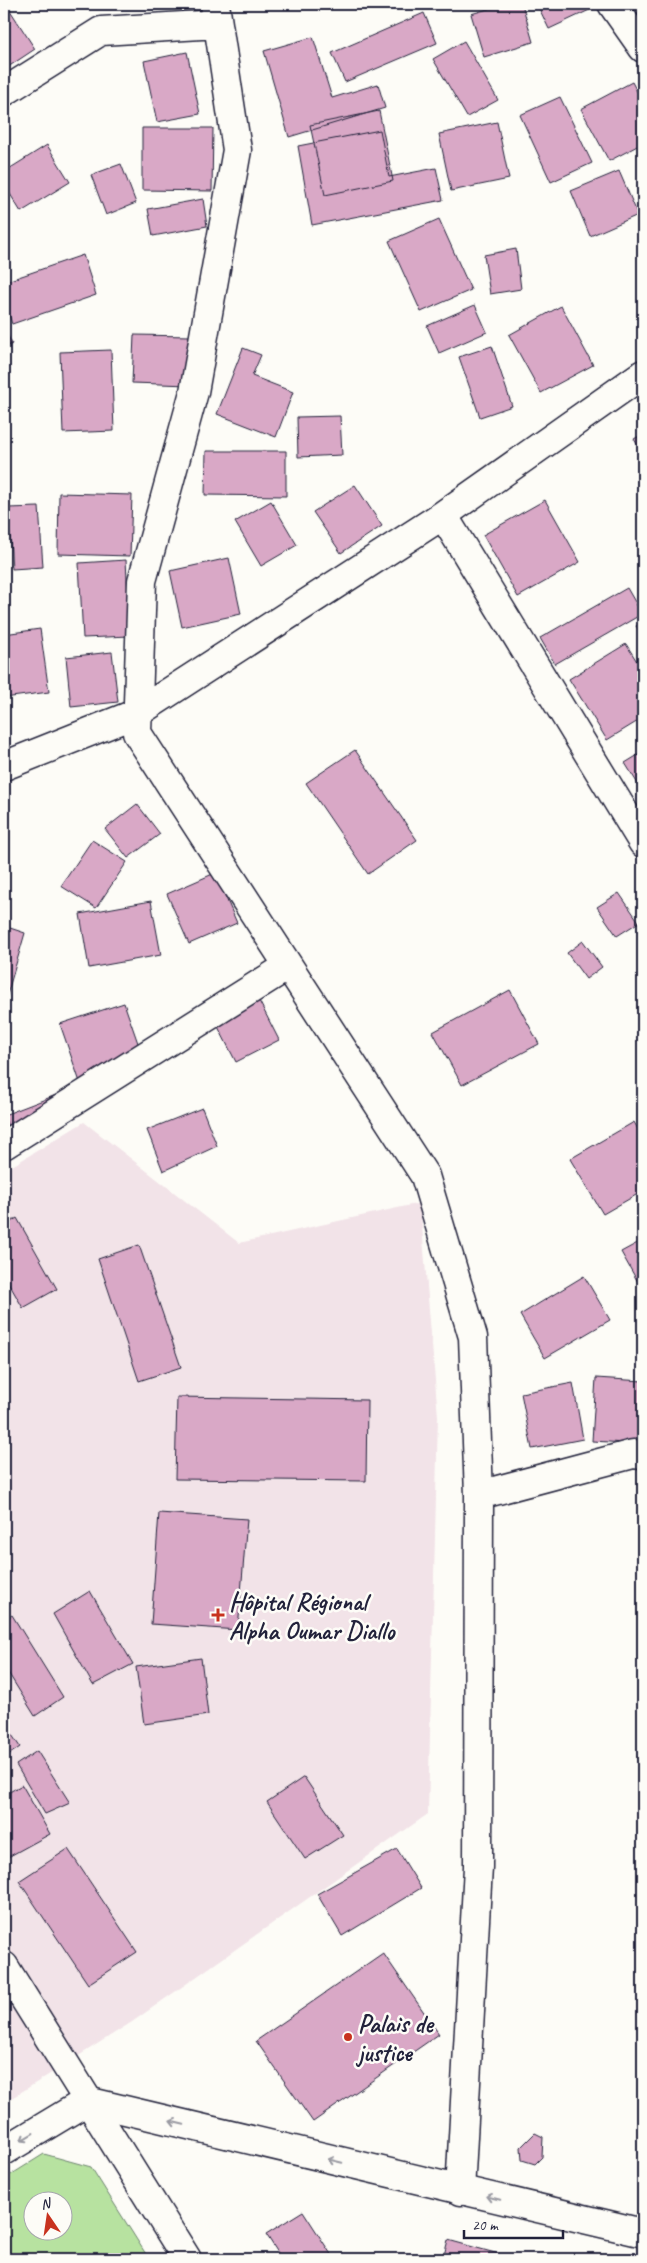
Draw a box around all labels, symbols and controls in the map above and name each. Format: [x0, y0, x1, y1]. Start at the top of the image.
place label: Hôpital Régional Alpha Oumar Diallo [229, 1586, 396, 1647]
marker: Hôpital Régional Alpha Oumar Diallo [211, 1608, 225, 1622]
place label: Palais de justice [355, 2008, 435, 2069]
marker: Palais de justice [342, 2031, 354, 2043]
one-way arrow [170, 2118, 186, 2127]
one-way arrow [21, 2133, 35, 2143]
one-way arrow [328, 2156, 344, 2165]
north arrow [22, 2190, 72, 2240]
one-way arrow [486, 2193, 502, 2203]
text: N [39, 2194, 54, 2213]
scale bar [464, 2208, 563, 2240]
text: 20 m [472, 2216, 499, 2235]

